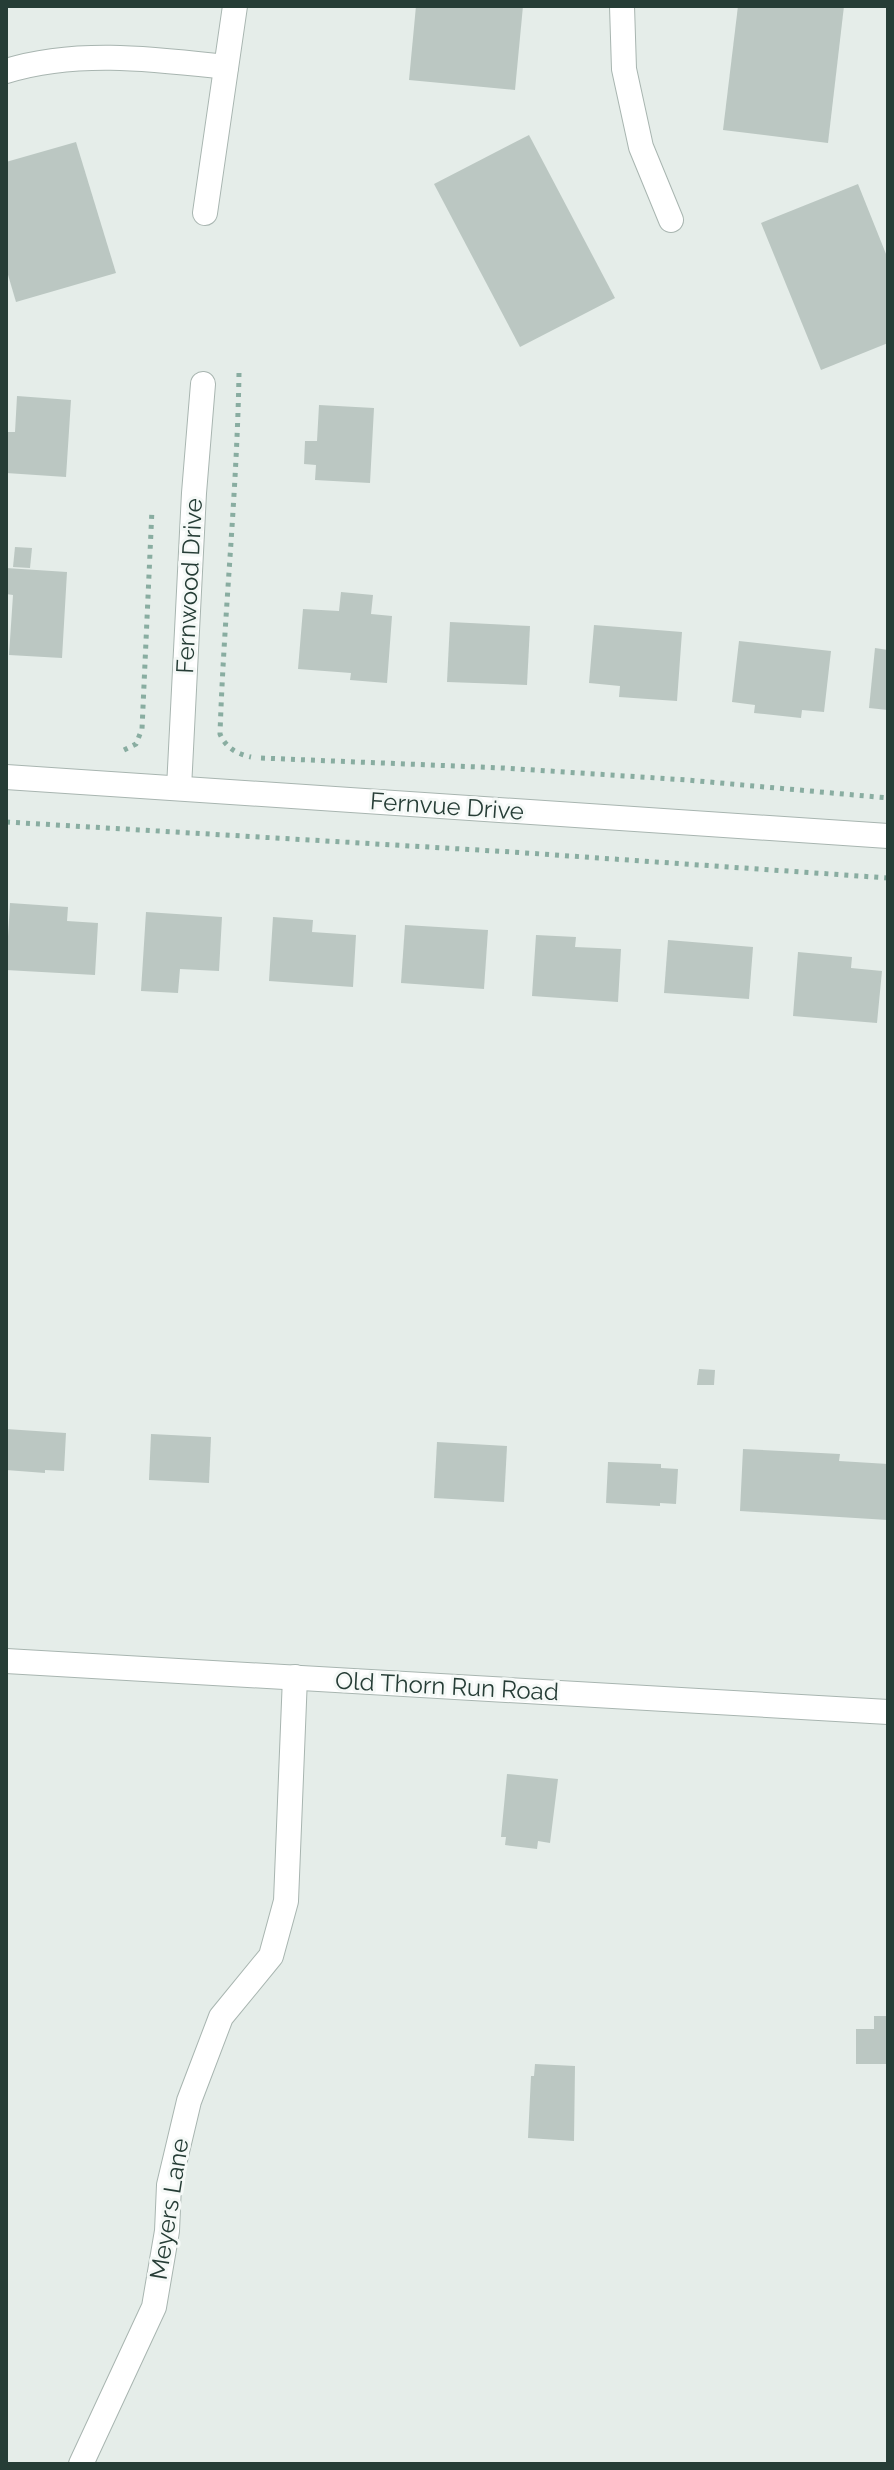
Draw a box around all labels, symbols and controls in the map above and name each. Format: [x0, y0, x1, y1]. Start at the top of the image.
street label: Fernwood Drive [170, 498, 208, 674]
street label: Fernvue Drive [369, 786, 525, 826]
street label: Old Thorn Run Road [335, 1666, 559, 1706]
street label: Meyers Lane [144, 2136, 194, 2282]

